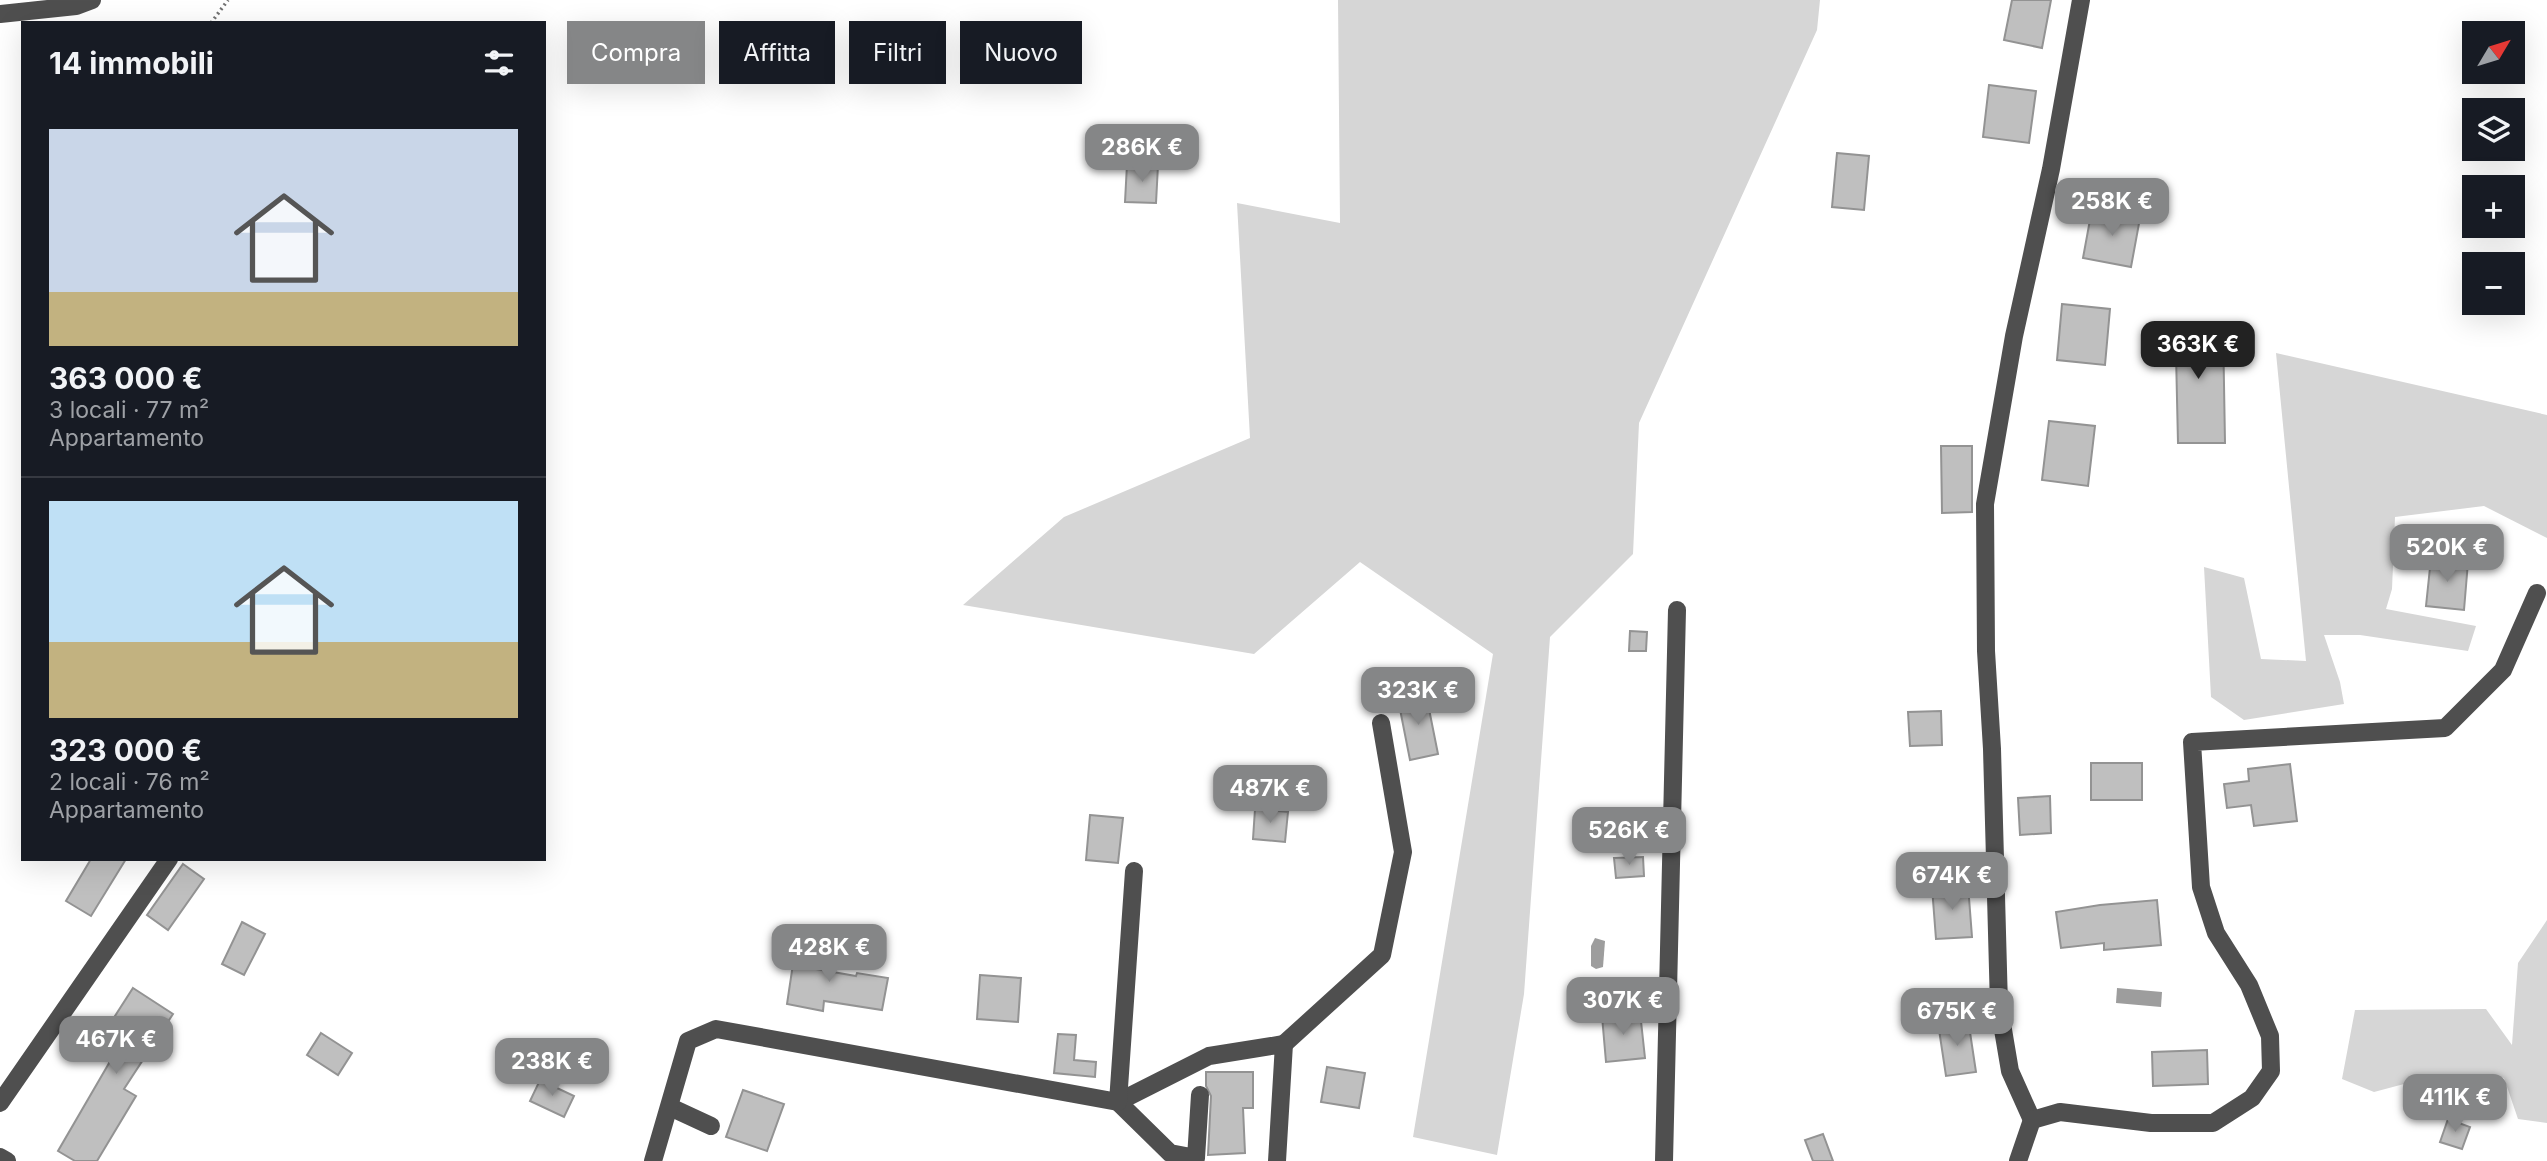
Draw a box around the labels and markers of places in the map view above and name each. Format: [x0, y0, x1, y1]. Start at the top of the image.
pin: 286K € [1085, 124, 1199, 184]
pin: 258K € [2055, 178, 2169, 238]
pin: 363K € [2141, 322, 2255, 381]
pin: 520K € [2390, 524, 2504, 584]
pin: 323K € [1361, 668, 1475, 727]
pin: 487K € [1213, 766, 1327, 825]
pin: 526K € [1572, 808, 1686, 867]
pin: 674K € [1895, 852, 2009, 912]
pin: 428K € [772, 925, 886, 984]
pin: 307K € [1566, 978, 1680, 1037]
pin: 675K € [1900, 988, 2014, 1048]
pin: 467K € [59, 1016, 173, 1076]
pin: 238K € [495, 1038, 609, 1098]
pin: 411K € [2398, 1074, 2512, 1134]

